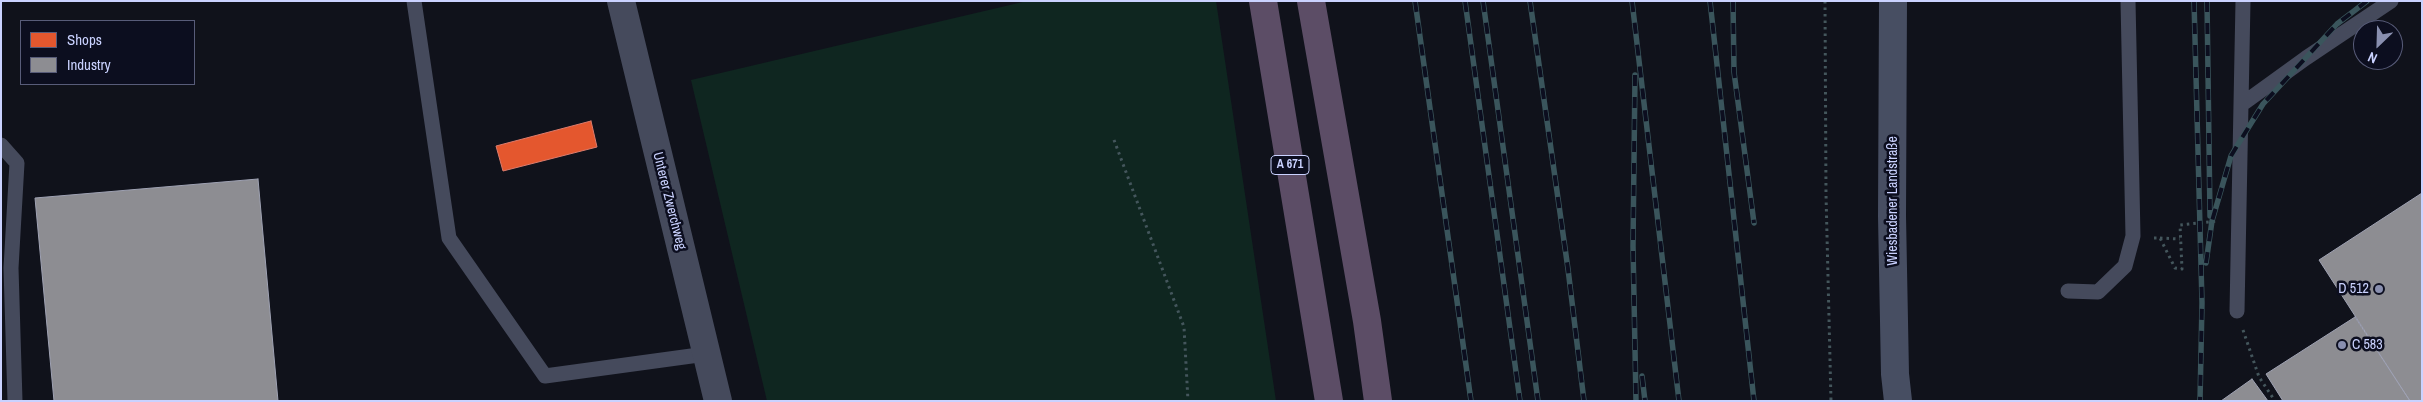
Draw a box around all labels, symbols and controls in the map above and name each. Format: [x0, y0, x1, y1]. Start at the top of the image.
legend [20, 20, 195, 85]
north arrow [2353, 20, 2403, 70]
text: Shops [67, 29, 102, 50]
text: N [2365, 48, 2380, 68]
text: Industry [67, 54, 111, 75]
street label: Wiesbadener Landstraße [1885, 136, 1901, 266]
street label: Unterer Zwerchweg [649, 150, 689, 252]
road number: A 671 [1271, 156, 1309, 174]
place label: D 512 [2338, 281, 2369, 297]
marker: D 512 [2373, 283, 2385, 295]
place label: C 583 [2352, 337, 2383, 353]
marker: C 583 [2336, 339, 2348, 351]

